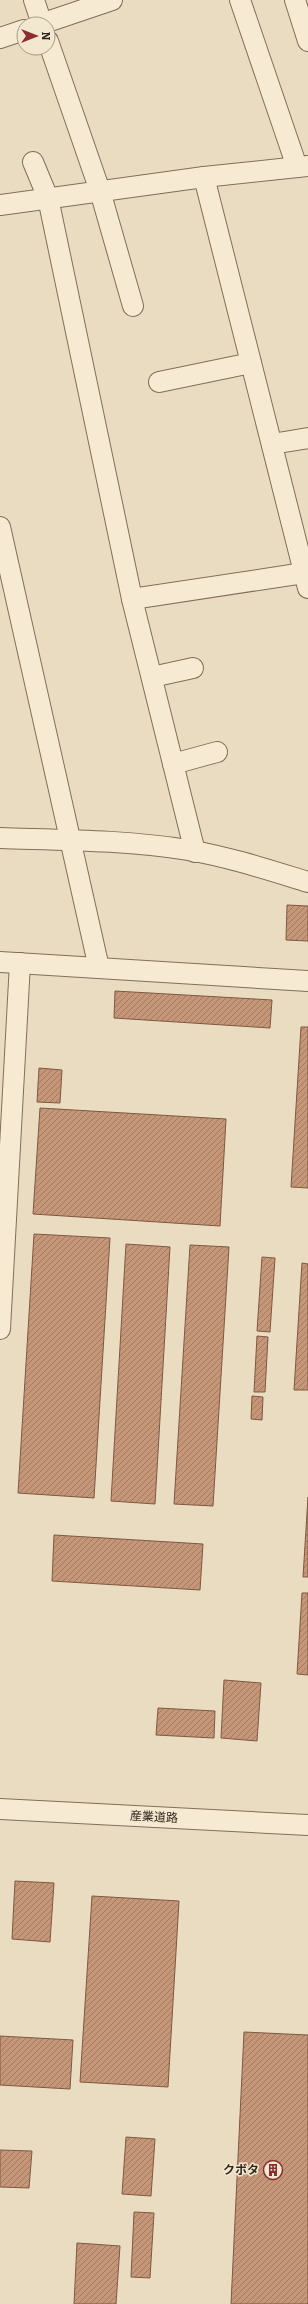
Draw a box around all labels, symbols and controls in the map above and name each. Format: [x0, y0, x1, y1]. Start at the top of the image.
north arrow [16, 16, 56, 56]
text: N [39, 32, 52, 41]
street label: 産業道路 [130, 1809, 178, 1825]
building icon: クボタ [262, 2159, 284, 2181]
place label: クボタ [223, 2163, 259, 2177]

